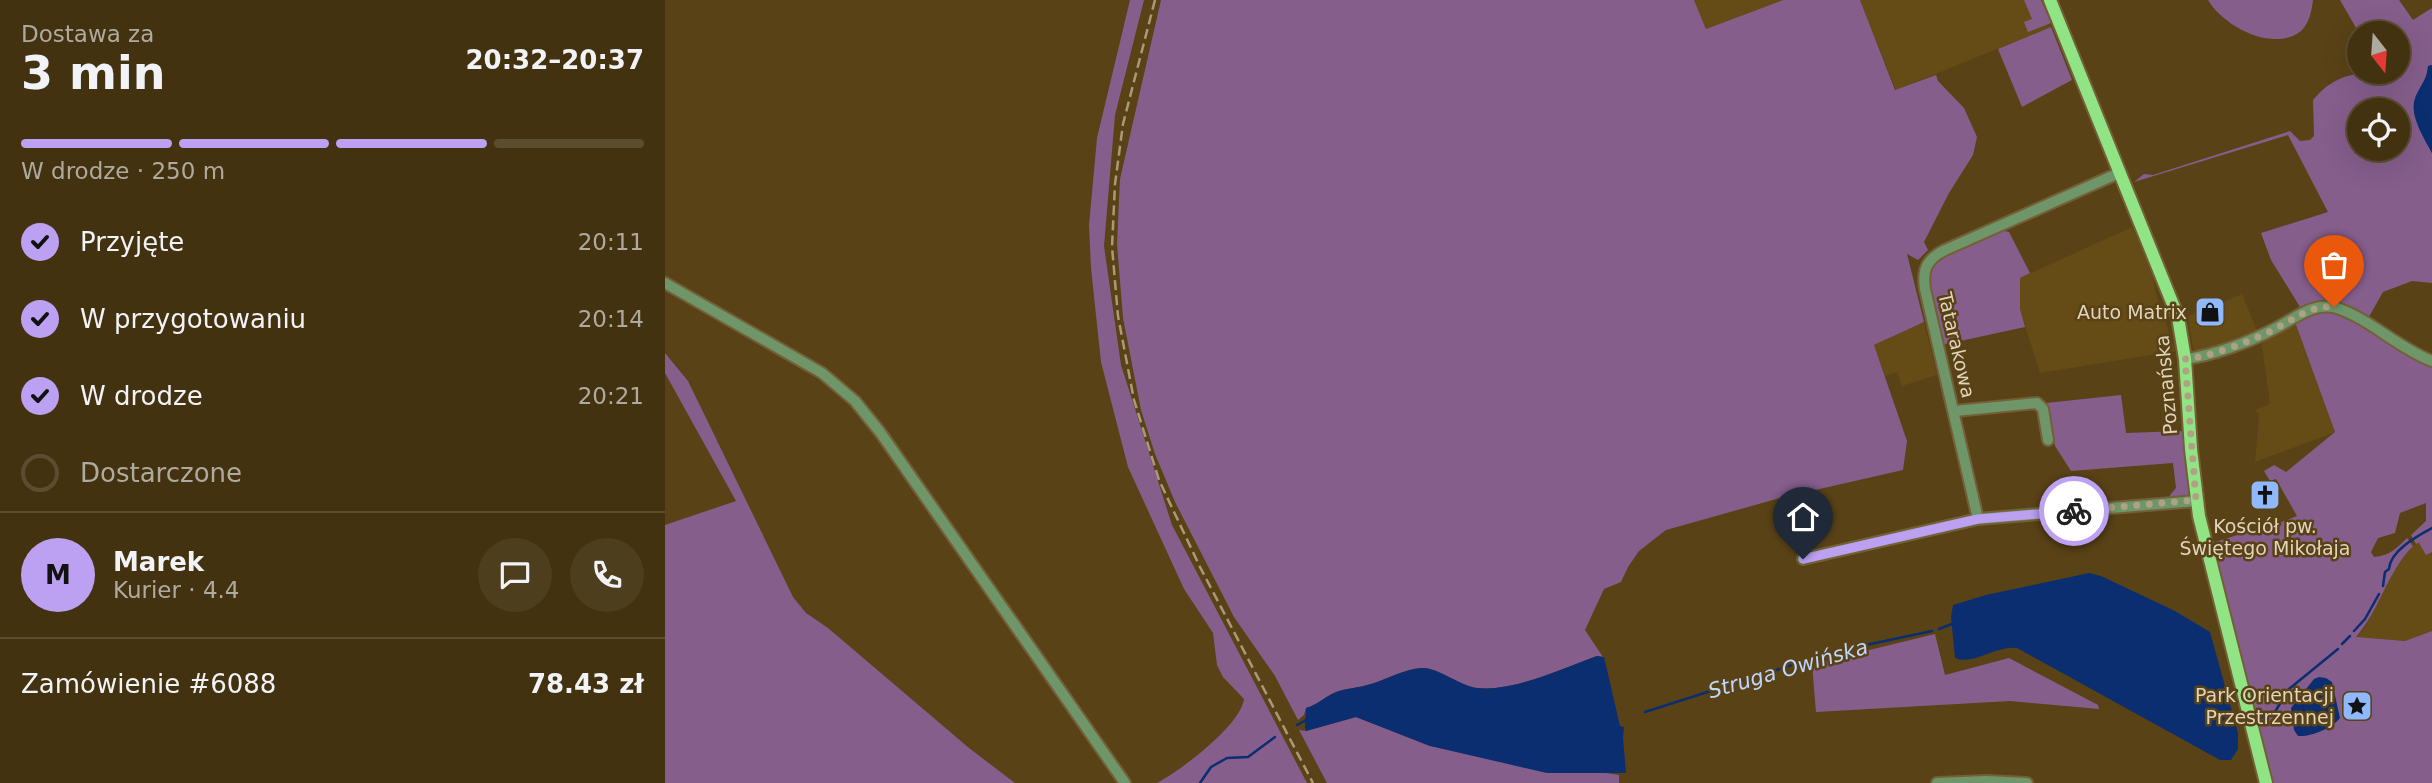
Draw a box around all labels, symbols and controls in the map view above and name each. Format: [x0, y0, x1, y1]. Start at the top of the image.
text: Dostawa za [21, 21, 154, 47]
north arrow [2347, 21, 2410, 84]
map controls [2347, 21, 2410, 161]
text: 20:32–20:37 [465, 45, 644, 75]
text: 3 min [21, 46, 165, 100]
button: locate [2347, 98, 2410, 161]
text: W drodze · 250 m [21, 158, 225, 184]
icon: check [21, 223, 59, 261]
text: Przyjęte [80, 227, 184, 257]
text: 20:11 [578, 229, 644, 255]
pin [2304, 235, 2364, 307]
icon: bag [2315, 246, 2353, 284]
street label: Tatarakowa [1934, 289, 1980, 400]
shop icon: Auto Matrix [2193, 295, 2227, 329]
icon: check [21, 300, 59, 338]
place label: Auto Matrix [2077, 301, 2187, 323]
text: W przygotowaniu [80, 304, 306, 334]
text: 20:14 [578, 306, 644, 332]
street label: Poznańska [2151, 334, 2181, 436]
icon: check [21, 377, 59, 415]
text: W drodze [80, 381, 203, 411]
text: 20:21 [578, 383, 644, 409]
text: Dostarczone [80, 458, 242, 488]
courier [2039, 476, 2109, 546]
church icon: Kościół pw. Świętego Mikołaja [2248, 478, 2282, 512]
pin [1773, 487, 1833, 559]
icon: bike [2055, 492, 2093, 530]
icon: home [1784, 498, 1822, 536]
place label: Kościół pw. Świętego Mikołaja [2179, 515, 2351, 559]
button: chat [478, 538, 552, 612]
button: phone [570, 538, 644, 612]
text: Marek [113, 547, 204, 577]
text: M [45, 560, 71, 590]
text: Kurier · 4.4 [113, 577, 239, 603]
water label: Struga Owińska [1705, 635, 1871, 703]
text: Zamówienie #6088 [21, 669, 276, 699]
text: 78.43 zł [528, 669, 644, 699]
place label: Park Orientacji Przestrzennej [2195, 684, 2334, 728]
place icon: Park Orientacji Przestrzennej [2340, 689, 2374, 723]

